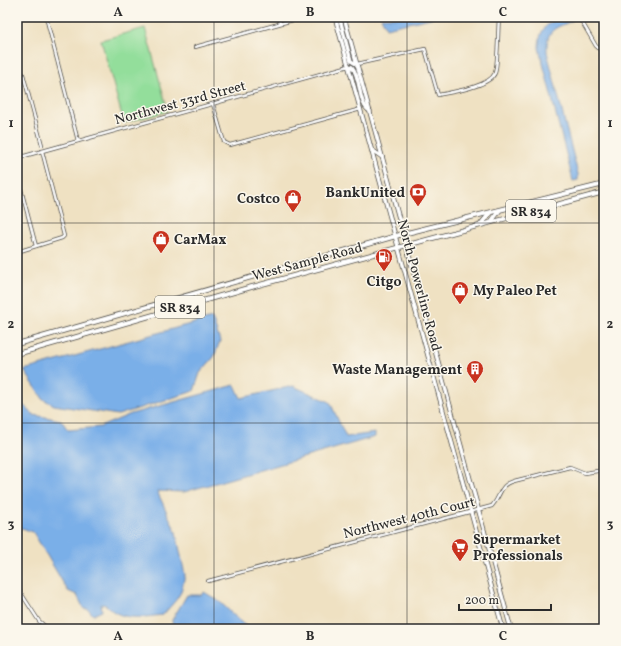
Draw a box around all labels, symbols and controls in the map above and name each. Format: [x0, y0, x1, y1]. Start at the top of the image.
text: A [113, 4, 123, 22]
text: B [306, 4, 315, 22]
text: C [499, 4, 507, 22]
street label: Northwest 33rd Street [113, 77, 248, 130]
text: 1 [8, 115, 14, 133]
text: 1 [607, 115, 613, 133]
bank icon: BankUnited [408, 182, 428, 207]
place label: BankUnited [326, 184, 405, 203]
shop icon: Costco [283, 188, 303, 213]
place label: Costco [237, 190, 280, 209]
road number: SR 834 [506, 200, 556, 222]
street label: North Powerline Road [392, 217, 445, 354]
shop icon: CarMax [151, 229, 171, 254]
place label: CarMax [174, 231, 226, 250]
street label: West Sample Road [250, 239, 365, 286]
fuel station icon: Citgo [374, 247, 394, 272]
place label: Citgo [367, 273, 401, 292]
shop icon: My Paleo Pet [450, 280, 470, 305]
place label: My Paleo Pet [473, 282, 557, 301]
road number: SR 834 [155, 296, 205, 318]
text: 2 [8, 316, 15, 334]
text: 2 [607, 316, 614, 334]
building icon: Waste Management [465, 359, 485, 384]
place label: Waste Management [332, 361, 462, 380]
street label: Northwest 40th Court [341, 493, 477, 544]
text: 3 [8, 516, 15, 534]
text: 3 [607, 516, 614, 534]
place label: Supermarket Professionals [473, 531, 563, 566]
supermarket icon: Supermarket Professionals [450, 537, 470, 562]
scale bar [459, 586, 551, 612]
text: 200 m [465, 593, 499, 609]
text: A [113, 628, 123, 646]
text: B [306, 628, 315, 646]
text: C [499, 628, 507, 646]

